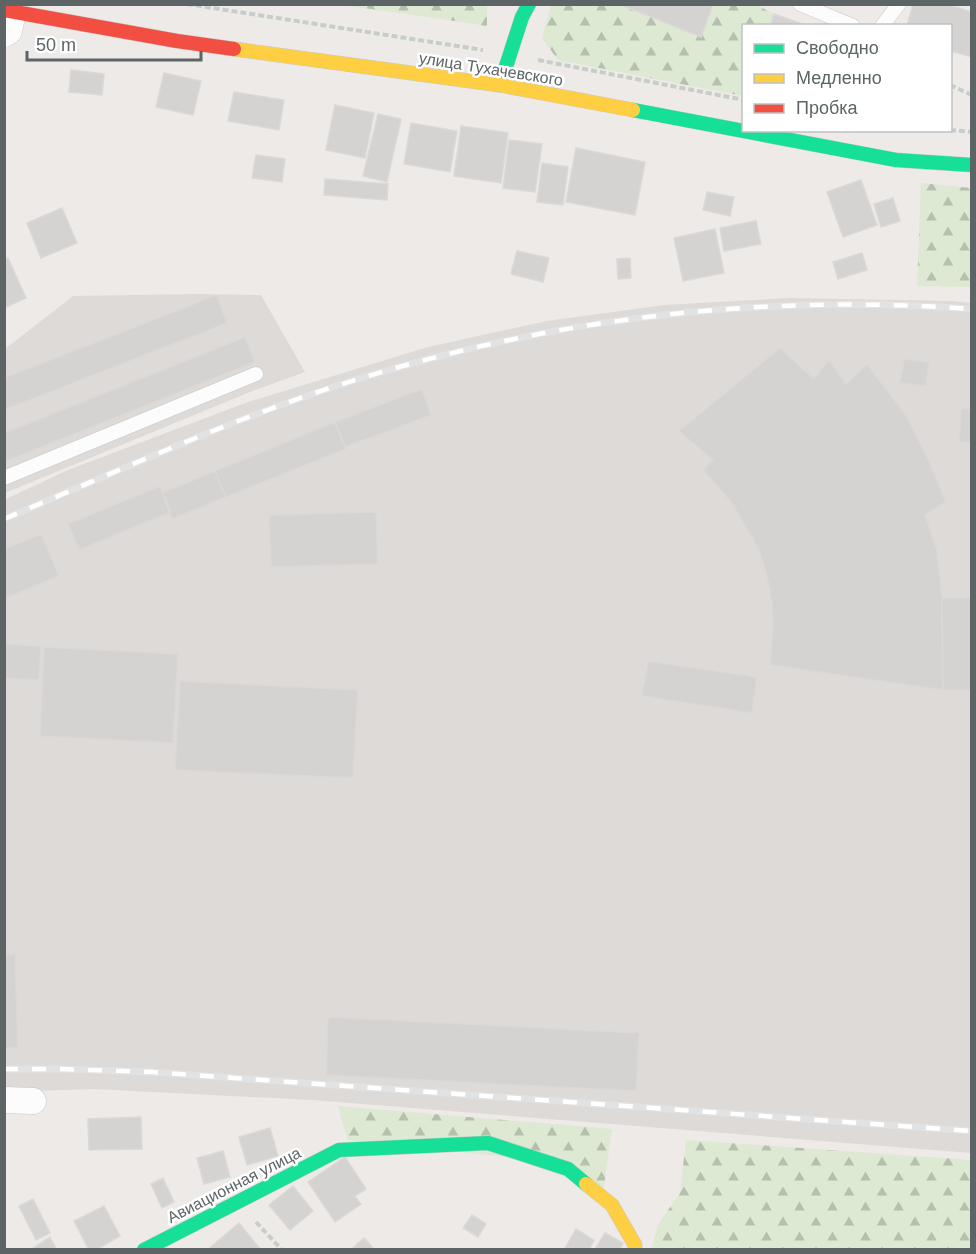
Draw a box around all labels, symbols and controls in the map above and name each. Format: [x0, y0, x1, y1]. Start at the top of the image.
scale bar [27, 24, 201, 62]
legend [742, 24, 952, 132]
text: 50 m [36, 35, 76, 55]
text: Свободно [796, 38, 879, 58]
street label: улица Тухачевского [418, 49, 564, 89]
text: Медленно [796, 68, 882, 88]
text: Пробка [796, 98, 859, 118]
street label: Авиационная улица [164, 1144, 304, 1226]

